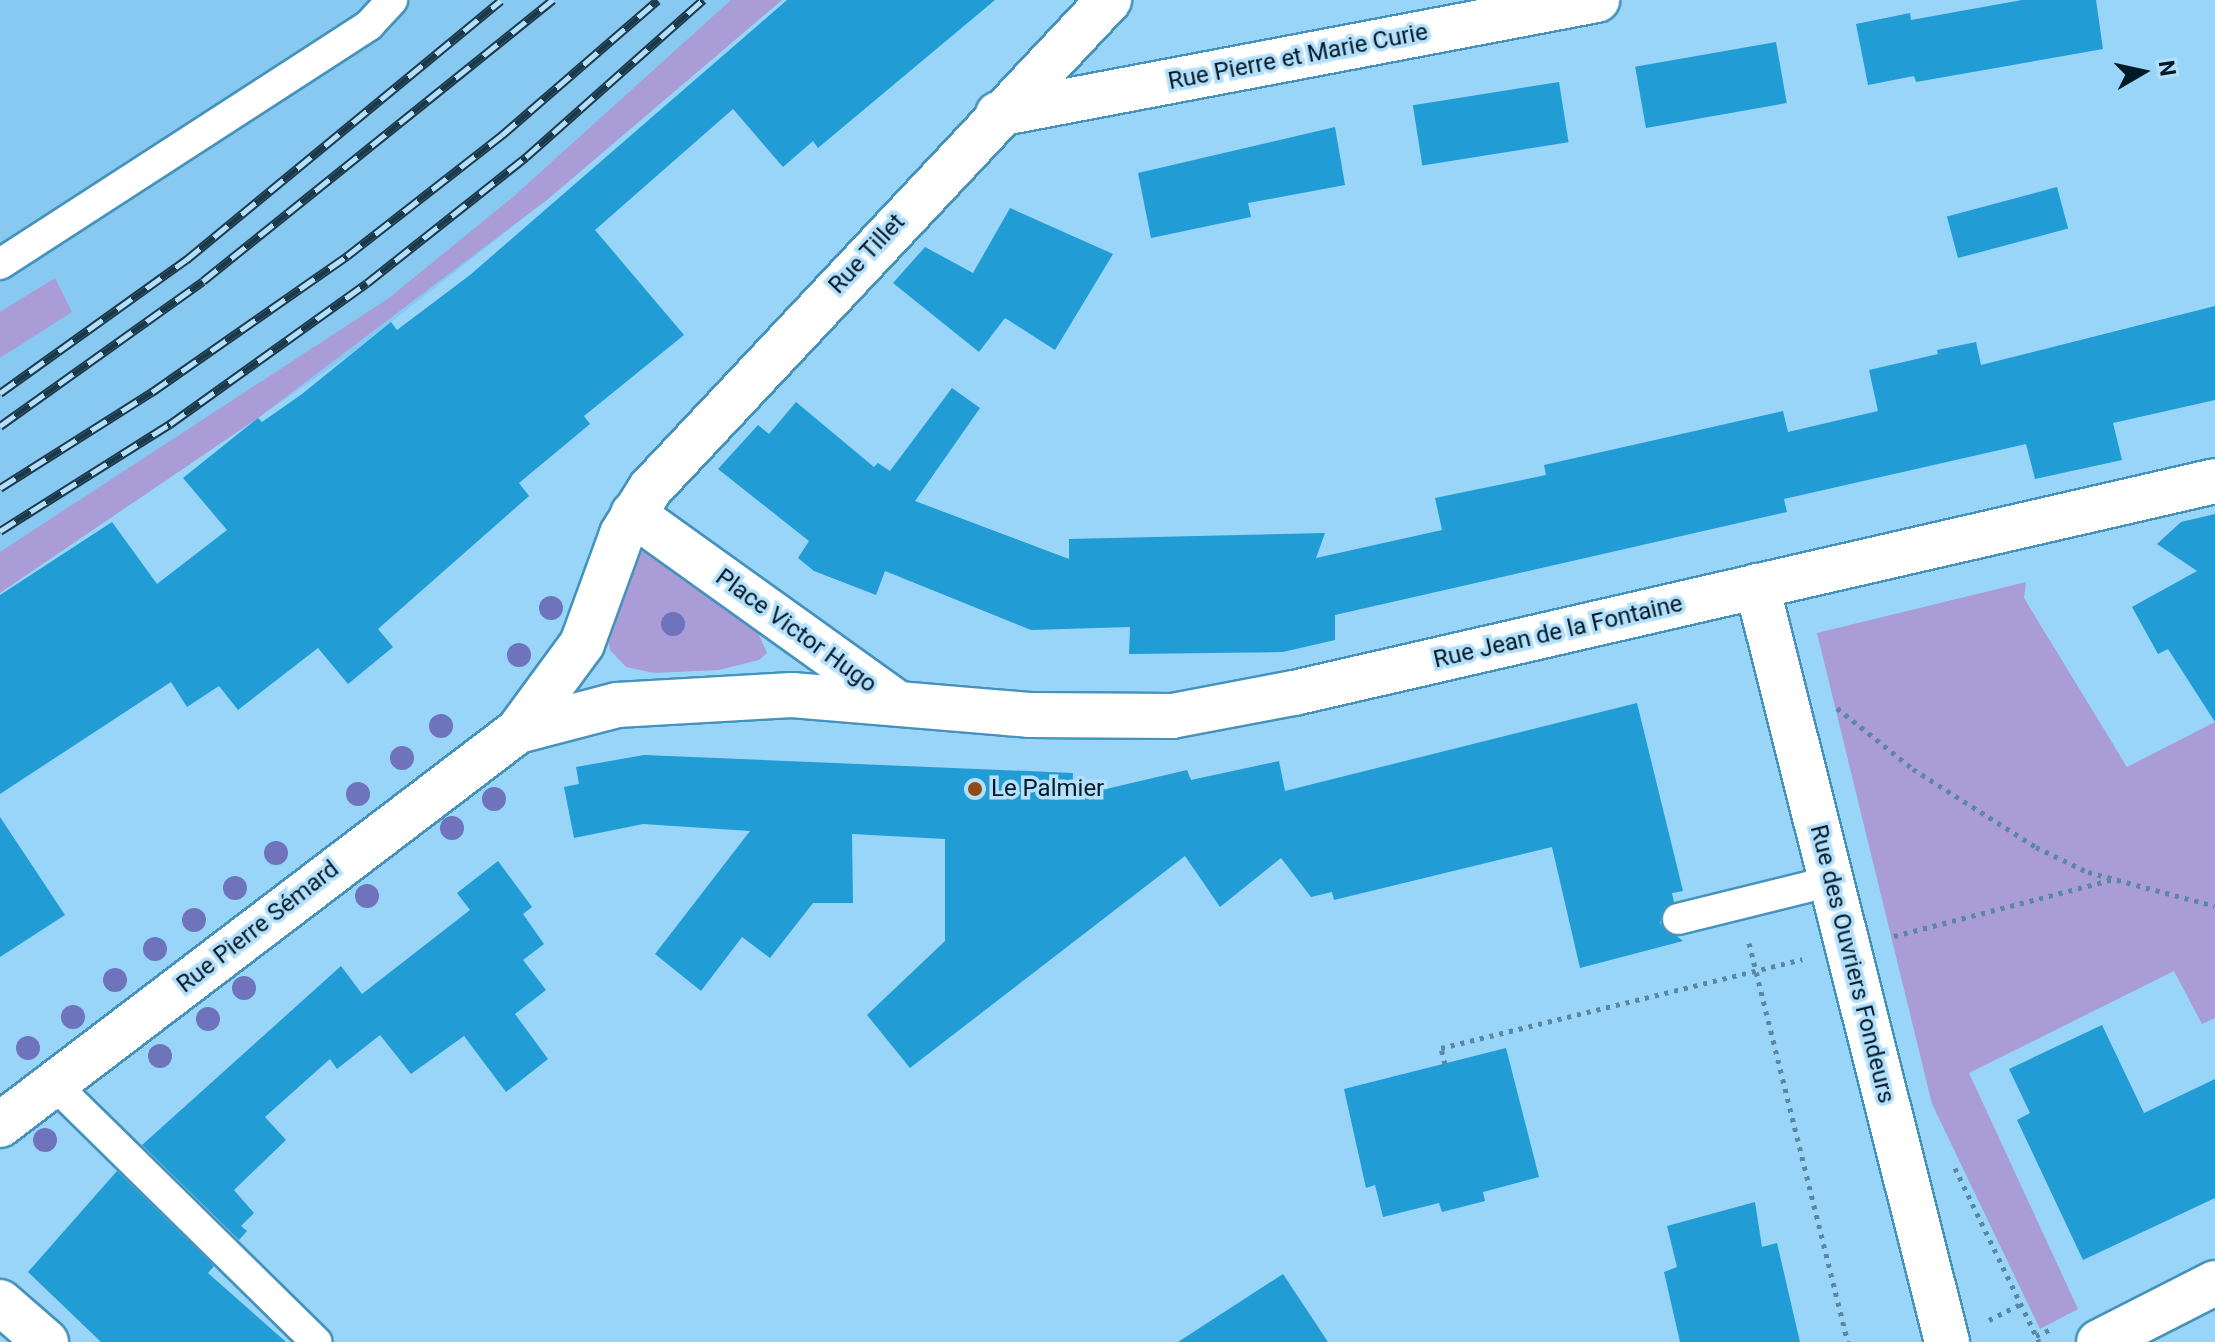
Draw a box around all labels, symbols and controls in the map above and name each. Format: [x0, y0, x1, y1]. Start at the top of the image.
street label: Rue Pierre et Marie Curie [1166, 18, 1430, 96]
north arrow [2103, 32, 2183, 112]
text: N [2154, 59, 2181, 78]
street label: Rue Tillet [823, 208, 911, 300]
street label: Place Victor Hugo [710, 563, 882, 699]
street label: Rue Jean de la Fontaine [1431, 589, 1685, 675]
place label: Le Palmier [991, 775, 1104, 803]
marker: Le Palmier [966, 780, 984, 798]
street label: Rue des Ouvriers Fondeurs [1803, 822, 1901, 1106]
street label: Rue Pierre Sémard [171, 855, 345, 999]

